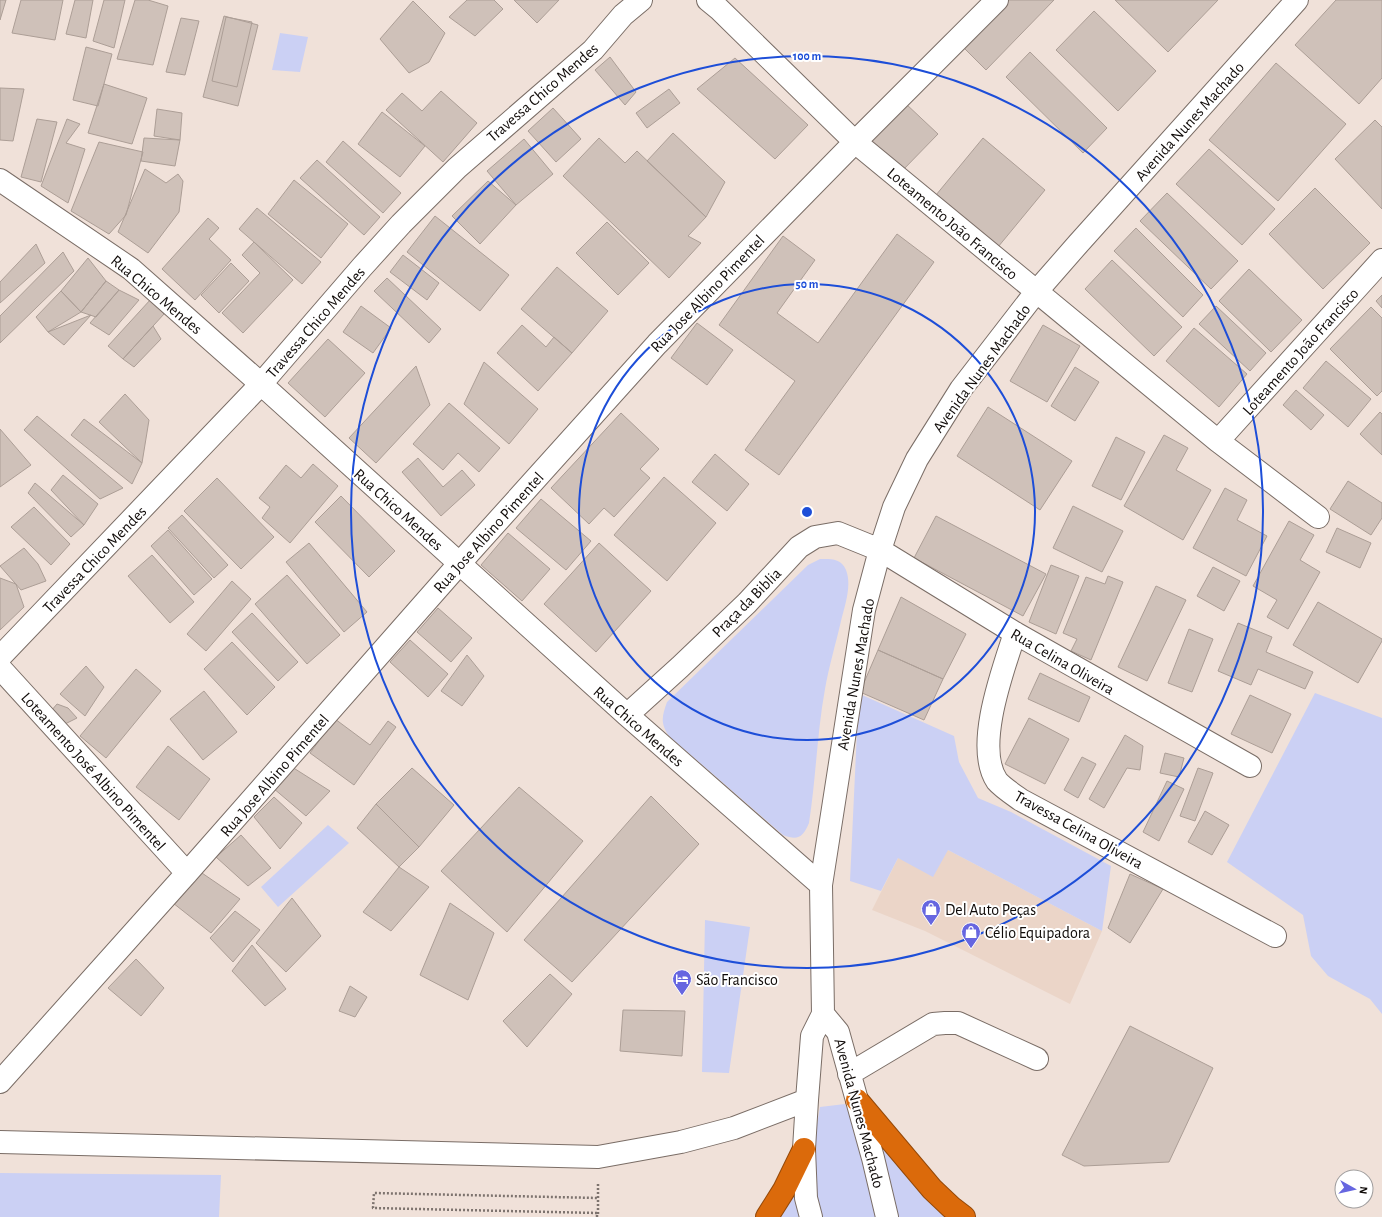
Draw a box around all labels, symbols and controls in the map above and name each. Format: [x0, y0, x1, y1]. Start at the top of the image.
street label: Travessa Chico Mendes [484, 40, 601, 145]
text: 100 m [793, 50, 821, 62]
street label: Avenida Nunes Machado [1132, 59, 1247, 184]
street label: Loteamento João Francisco [884, 165, 1021, 283]
street label: Rua Jose Albino Pimentel [648, 232, 768, 355]
street label: Rua Chico Mendes [108, 252, 205, 337]
street label: Travessa Chico Mendes [263, 264, 368, 381]
text: 50 m [796, 278, 819, 290]
street label: Loteamento João Francisco [1240, 285, 1362, 418]
street label: Avenida Nunes Machado [930, 301, 1034, 436]
street label: Rua Chico Mendes [351, 466, 446, 554]
street label: Rua Jose Albino Pimentel [431, 469, 547, 596]
street label: Travessa Chico Mendes [40, 503, 150, 616]
centre of rings [800, 505, 814, 519]
street label: Praça da Biblia [709, 565, 784, 640]
street label: Avenida Nunes Machado [835, 597, 877, 751]
street label: Rua Celina Oliveira [1008, 626, 1117, 698]
street label: Rua Chico Mendes [590, 684, 686, 770]
street label: Loteamento José Albino Pimentel [18, 689, 168, 854]
street label: Rua Jose Albino Pimentel [218, 712, 332, 840]
street label: Travessa Celina Oliveira [1011, 788, 1146, 872]
shop icon: Del Auto Peças [920, 898, 942, 926]
place label: Del Auto Peças [945, 902, 1036, 918]
shop icon: Célio Equipadora [960, 921, 982, 949]
place label: Célio Equipadora [985, 925, 1090, 941]
hotel icon: São Francisco [671, 968, 693, 996]
place label: São Francisco [696, 972, 778, 988]
street label: Avenida Nunes Machado [831, 1037, 887, 1190]
north arrow [1334, 1169, 1374, 1209]
text: N [1357, 1186, 1369, 1195]

